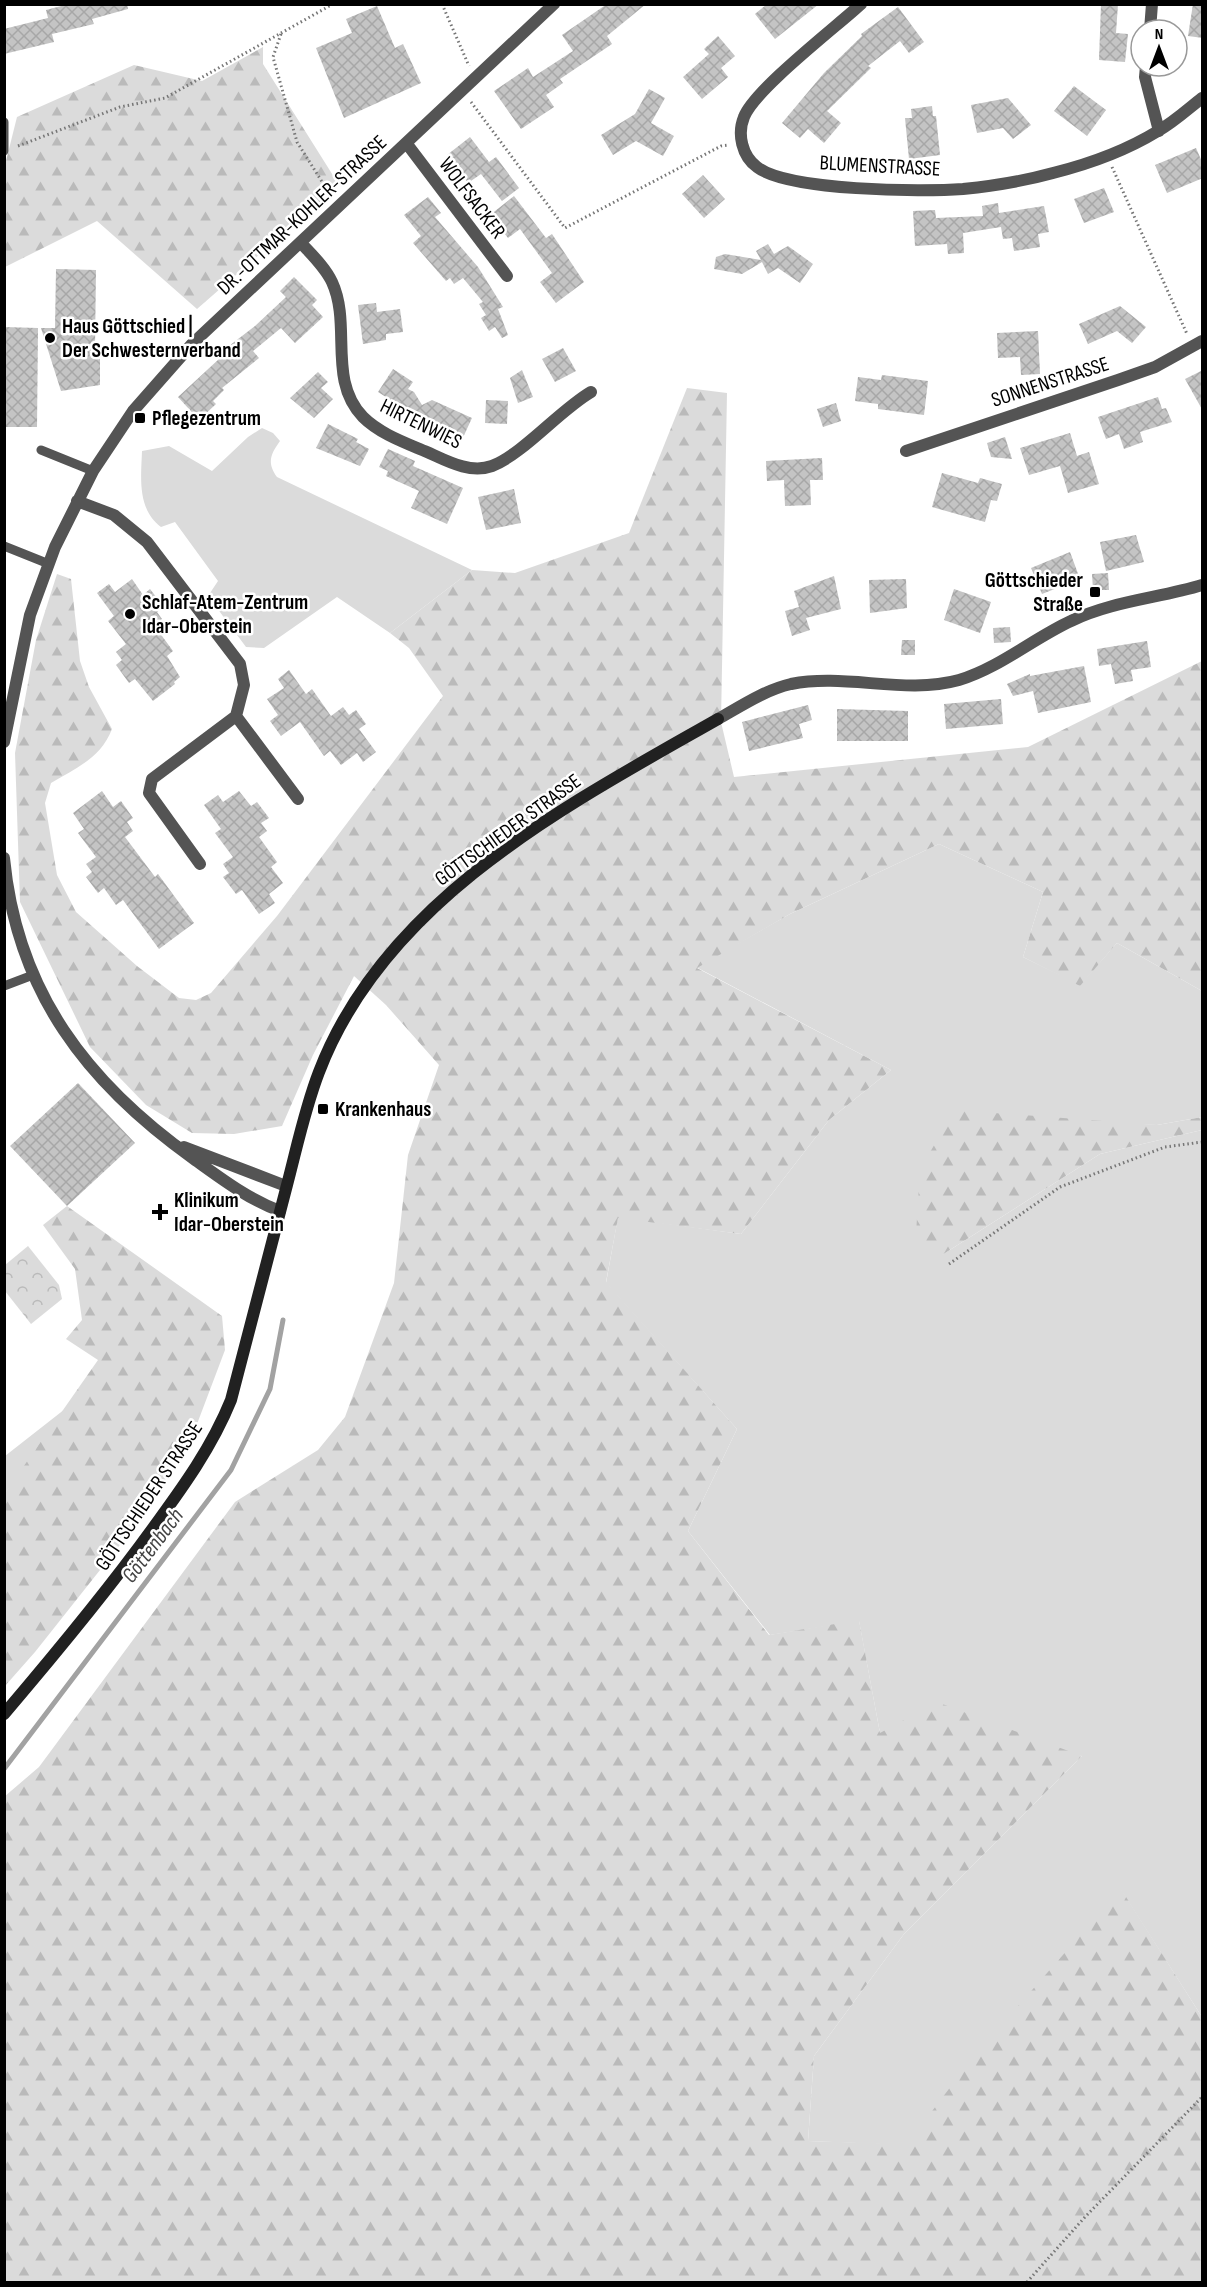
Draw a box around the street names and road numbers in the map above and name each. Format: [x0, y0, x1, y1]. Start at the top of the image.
street label: DR.-OTTMAR-KOHLER-STRASSE [212, 130, 392, 300]
street label: BLUMENSTRASSE [819, 150, 941, 182]
street label: WOLFSACKER [433, 152, 511, 244]
street label: SONNENSTRASSE [988, 351, 1112, 413]
street label: HIRTENWIES [376, 394, 466, 454]
street label: GÖTTSCHIEDER STRASSE [430, 769, 586, 891]
street label: GÖTTSCHIEDER STRASSE [90, 1417, 208, 1575]

